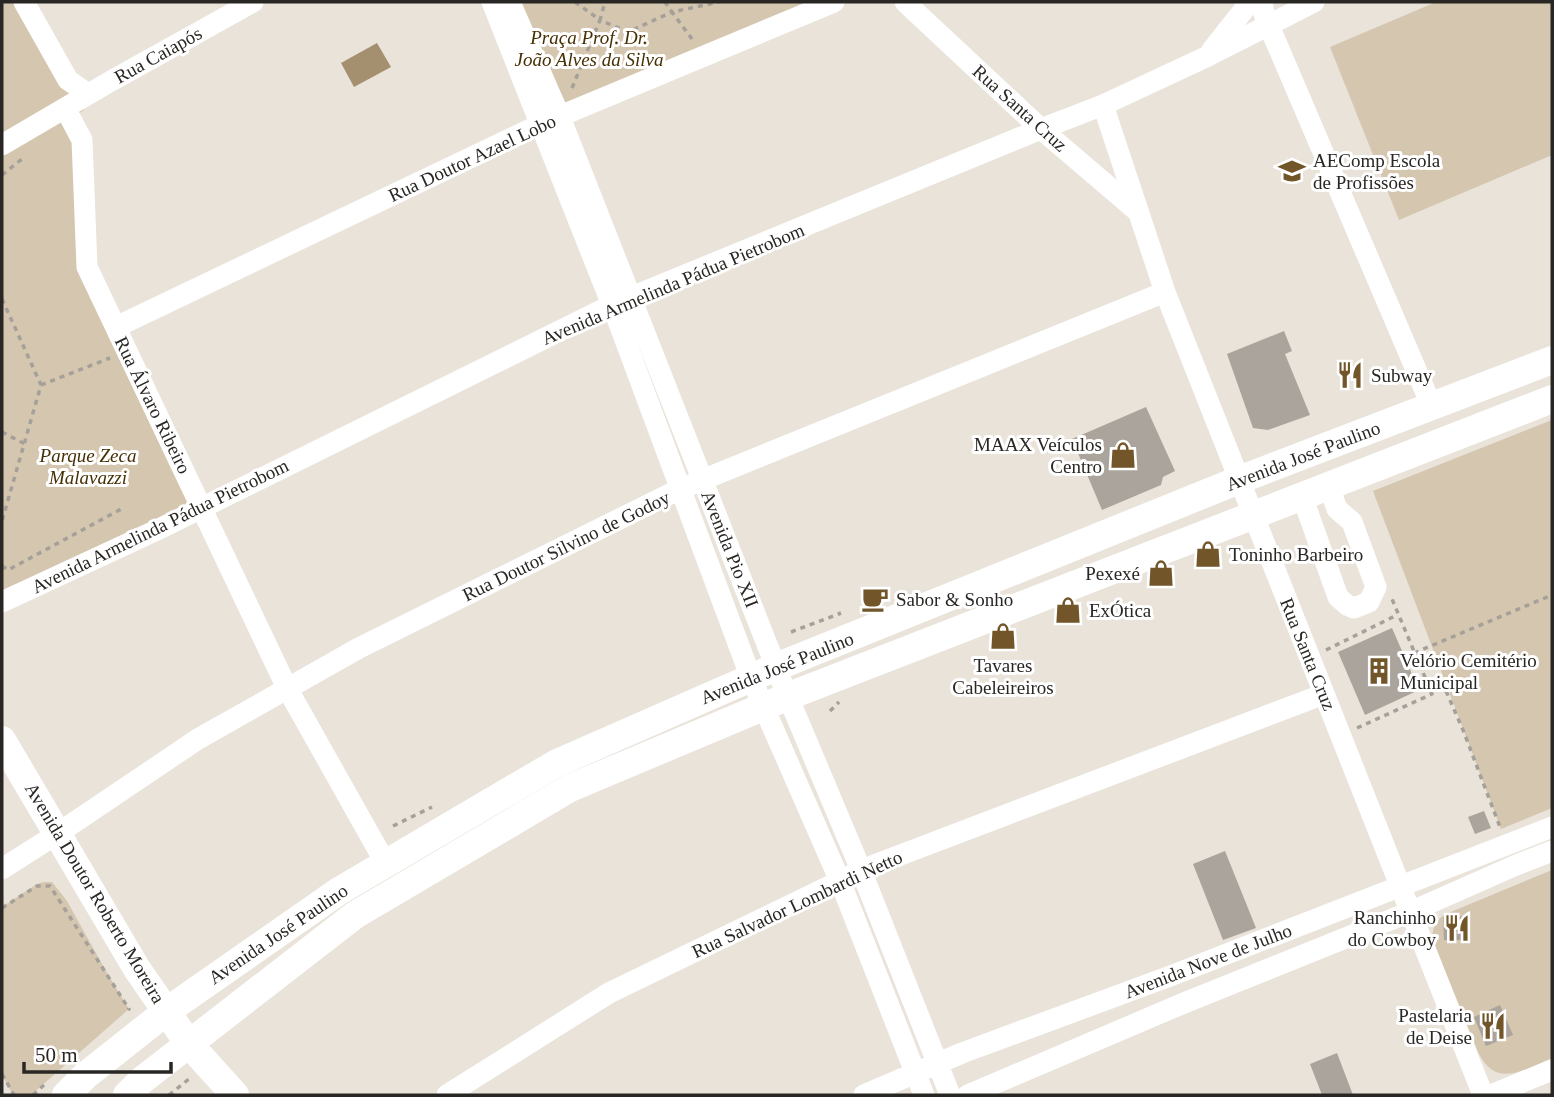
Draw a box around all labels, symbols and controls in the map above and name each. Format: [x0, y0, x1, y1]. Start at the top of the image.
street label: Rua Caiapós [111, 22, 205, 88]
park label: Praça Prof. Dr. João Alves da Silva [515, 27, 663, 70]
street label: Rua Santa Cruz [969, 60, 1071, 156]
street label: Rua Doutor Azael Lobo [385, 110, 559, 206]
place label: AEComp Escola de Profissões [1313, 150, 1441, 193]
school or university icon: AEComp Escola de Profissões [1277, 156, 1307, 186]
street label: Avenida Armelinda Pádua Pietrobom [539, 219, 808, 349]
street label: Rua Álvaro Ribeiro [111, 333, 195, 477]
restaurant icon: Subway [1335, 360, 1365, 390]
place label: Subway [1371, 365, 1433, 386]
street label: Avenida José Paulino [1223, 417, 1383, 495]
place label: MAAX Veículos Centro [974, 434, 1102, 477]
shop icon: MAAX Veículos Centro [1108, 440, 1138, 470]
park label: Parque Zeca Malavazzi [39, 445, 136, 488]
street label: Avenida Armelinda Pádua Pietrobom [28, 454, 292, 597]
street label: Rua Doutor Silvino de Godoy [459, 486, 674, 605]
street label: Avenida Pio XII [697, 487, 763, 611]
shop icon: Toninho Barbeiro [1193, 539, 1223, 569]
place label: Toninho Barbeiro [1229, 544, 1363, 565]
shop icon: Pexexé [1146, 558, 1176, 588]
place label: Pexexé [1085, 563, 1140, 584]
cafe icon: Sabor & Sonho [860, 584, 890, 614]
place label: Sabor & Sonho [896, 589, 1013, 610]
shop icon: ExÓtica [1053, 595, 1083, 625]
street label: Rua Santa Cruz [1276, 595, 1340, 713]
place label: ExÓtica [1089, 600, 1152, 621]
shop icon: Tavares Cabeleireiros [988, 621, 1018, 651]
street label: Avenida José Paulino [697, 628, 857, 708]
place label: Velório Cemitério Municipal [1400, 650, 1537, 693]
place label: Tavares Cabeleireiros [952, 655, 1054, 698]
building icon: Velório Cemitério Municipal [1364, 656, 1394, 686]
street label: Avenida Doutor Roberto Moreira [21, 779, 170, 1008]
street label: Rua Salvador Lombardi Netto [689, 846, 905, 962]
street label: Avenida José Paulino [204, 880, 352, 988]
place label: Ranchinho do Cowboy [1348, 907, 1436, 950]
restaurant icon: Ranchinho do Cowboy [1442, 913, 1472, 943]
street label: Avenida Nove de Julho [1121, 919, 1295, 1003]
place label: Pastelaria de Deise [1398, 1005, 1473, 1048]
restaurant icon: Pastelaria de Deise [1478, 1011, 1508, 1041]
scale bar [24, 1030, 172, 1074]
text: 50 m [35, 1043, 78, 1067]

